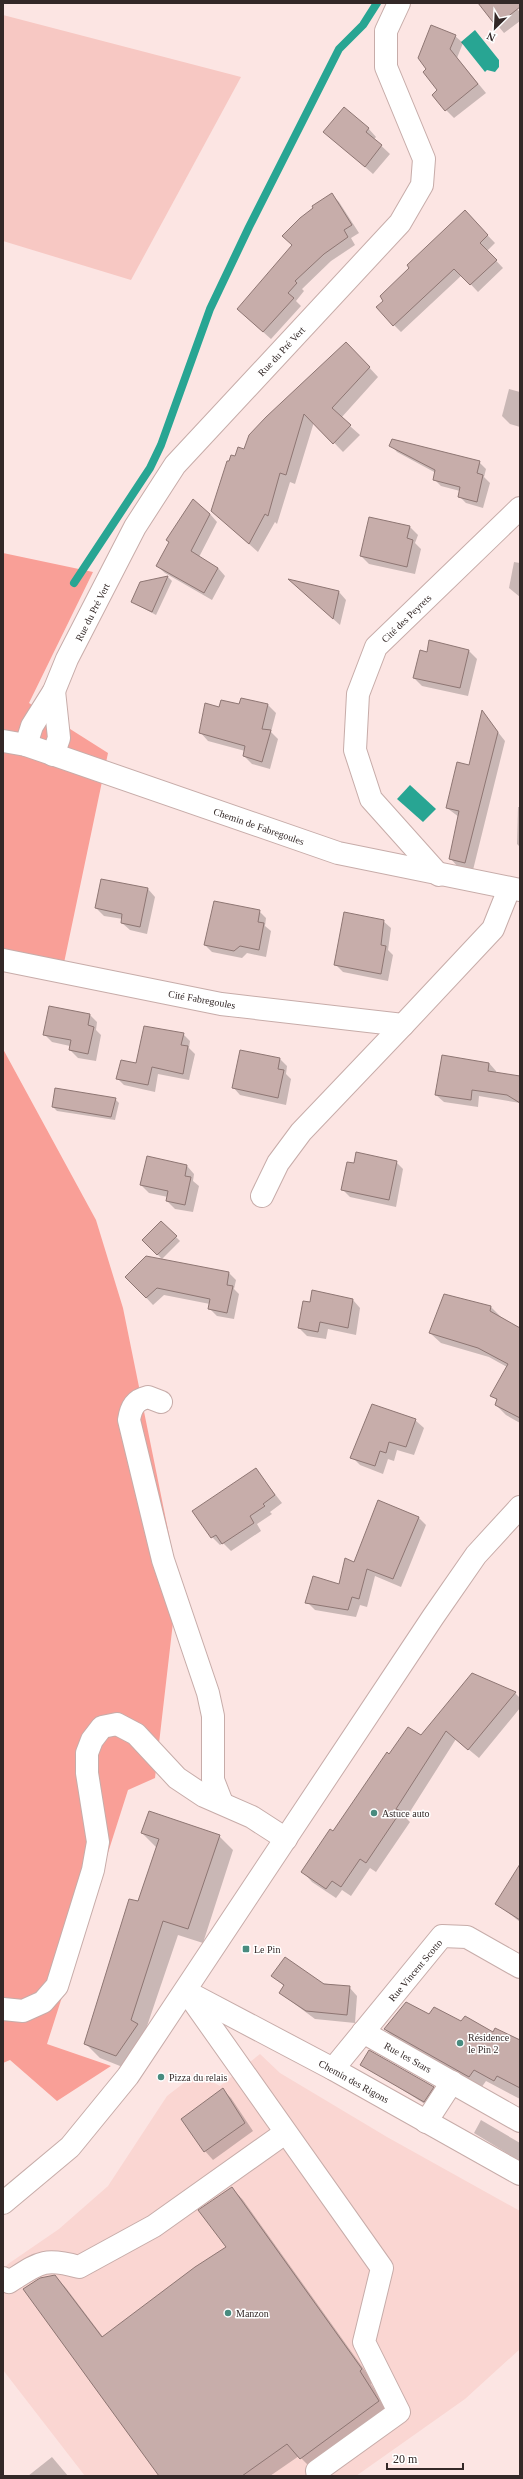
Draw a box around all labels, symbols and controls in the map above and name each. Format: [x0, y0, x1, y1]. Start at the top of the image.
north arrow [475, 8, 515, 48]
text: N [485, 30, 497, 44]
street label: Rue du Pré Vert [256, 324, 307, 378]
street label: Rue du Pré Vert [73, 581, 112, 643]
street label: Cité des Peyrets [379, 592, 433, 645]
street label: Chemin de Fabregoules [212, 806, 306, 847]
street label: Cité Fabregoules [167, 988, 236, 1011]
marker: Astuce auto [369, 1808, 379, 1818]
place label: Astuce auto [382, 1808, 430, 1819]
street label: Rue Vincent Scotto [386, 1937, 445, 2004]
marker: Le Pin [241, 1944, 251, 1954]
place label: Le Pin [254, 1944, 280, 1955]
place label: Résidence le Pin 2 [468, 2032, 510, 2055]
marker: Résidence le Pin 2 [455, 2038, 465, 2048]
street label: Rue les Stars [382, 2040, 433, 2075]
street label: Chemin des Rigons [317, 2058, 391, 2105]
marker: Pizza du relais [156, 2072, 166, 2082]
place label: Pizza du relais [169, 2072, 227, 2083]
marker: Manzon [223, 2308, 233, 2318]
place label: Manzon [236, 2308, 269, 2319]
scale bar [387, 2445, 463, 2471]
text: 20 m [393, 2452, 418, 2466]

